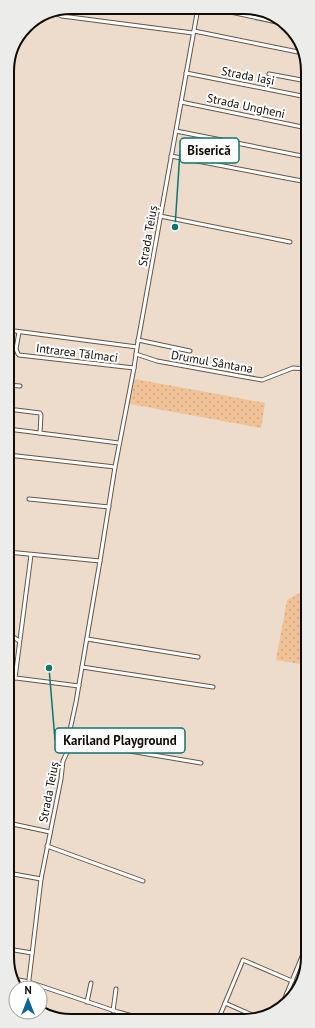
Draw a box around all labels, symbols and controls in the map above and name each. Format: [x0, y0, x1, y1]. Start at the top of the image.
street label: Strada Iași [220, 63, 276, 88]
street label: Strada Ungheni [206, 90, 286, 121]
callout: Biserică [180, 138, 239, 163]
text: Biserică [187, 142, 231, 159]
street label: Strada Teiuș [135, 204, 160, 268]
street label: Intrarea Tălmaci [35, 340, 119, 365]
street label: Drumul Sântana [170, 347, 254, 376]
callout: Kariland Playground [55, 728, 185, 753]
text: Kariland Playground [63, 732, 177, 749]
street label: Strada Teiuș [35, 760, 62, 824]
north arrow [8, 980, 48, 1020]
text: N [24, 983, 32, 997]

